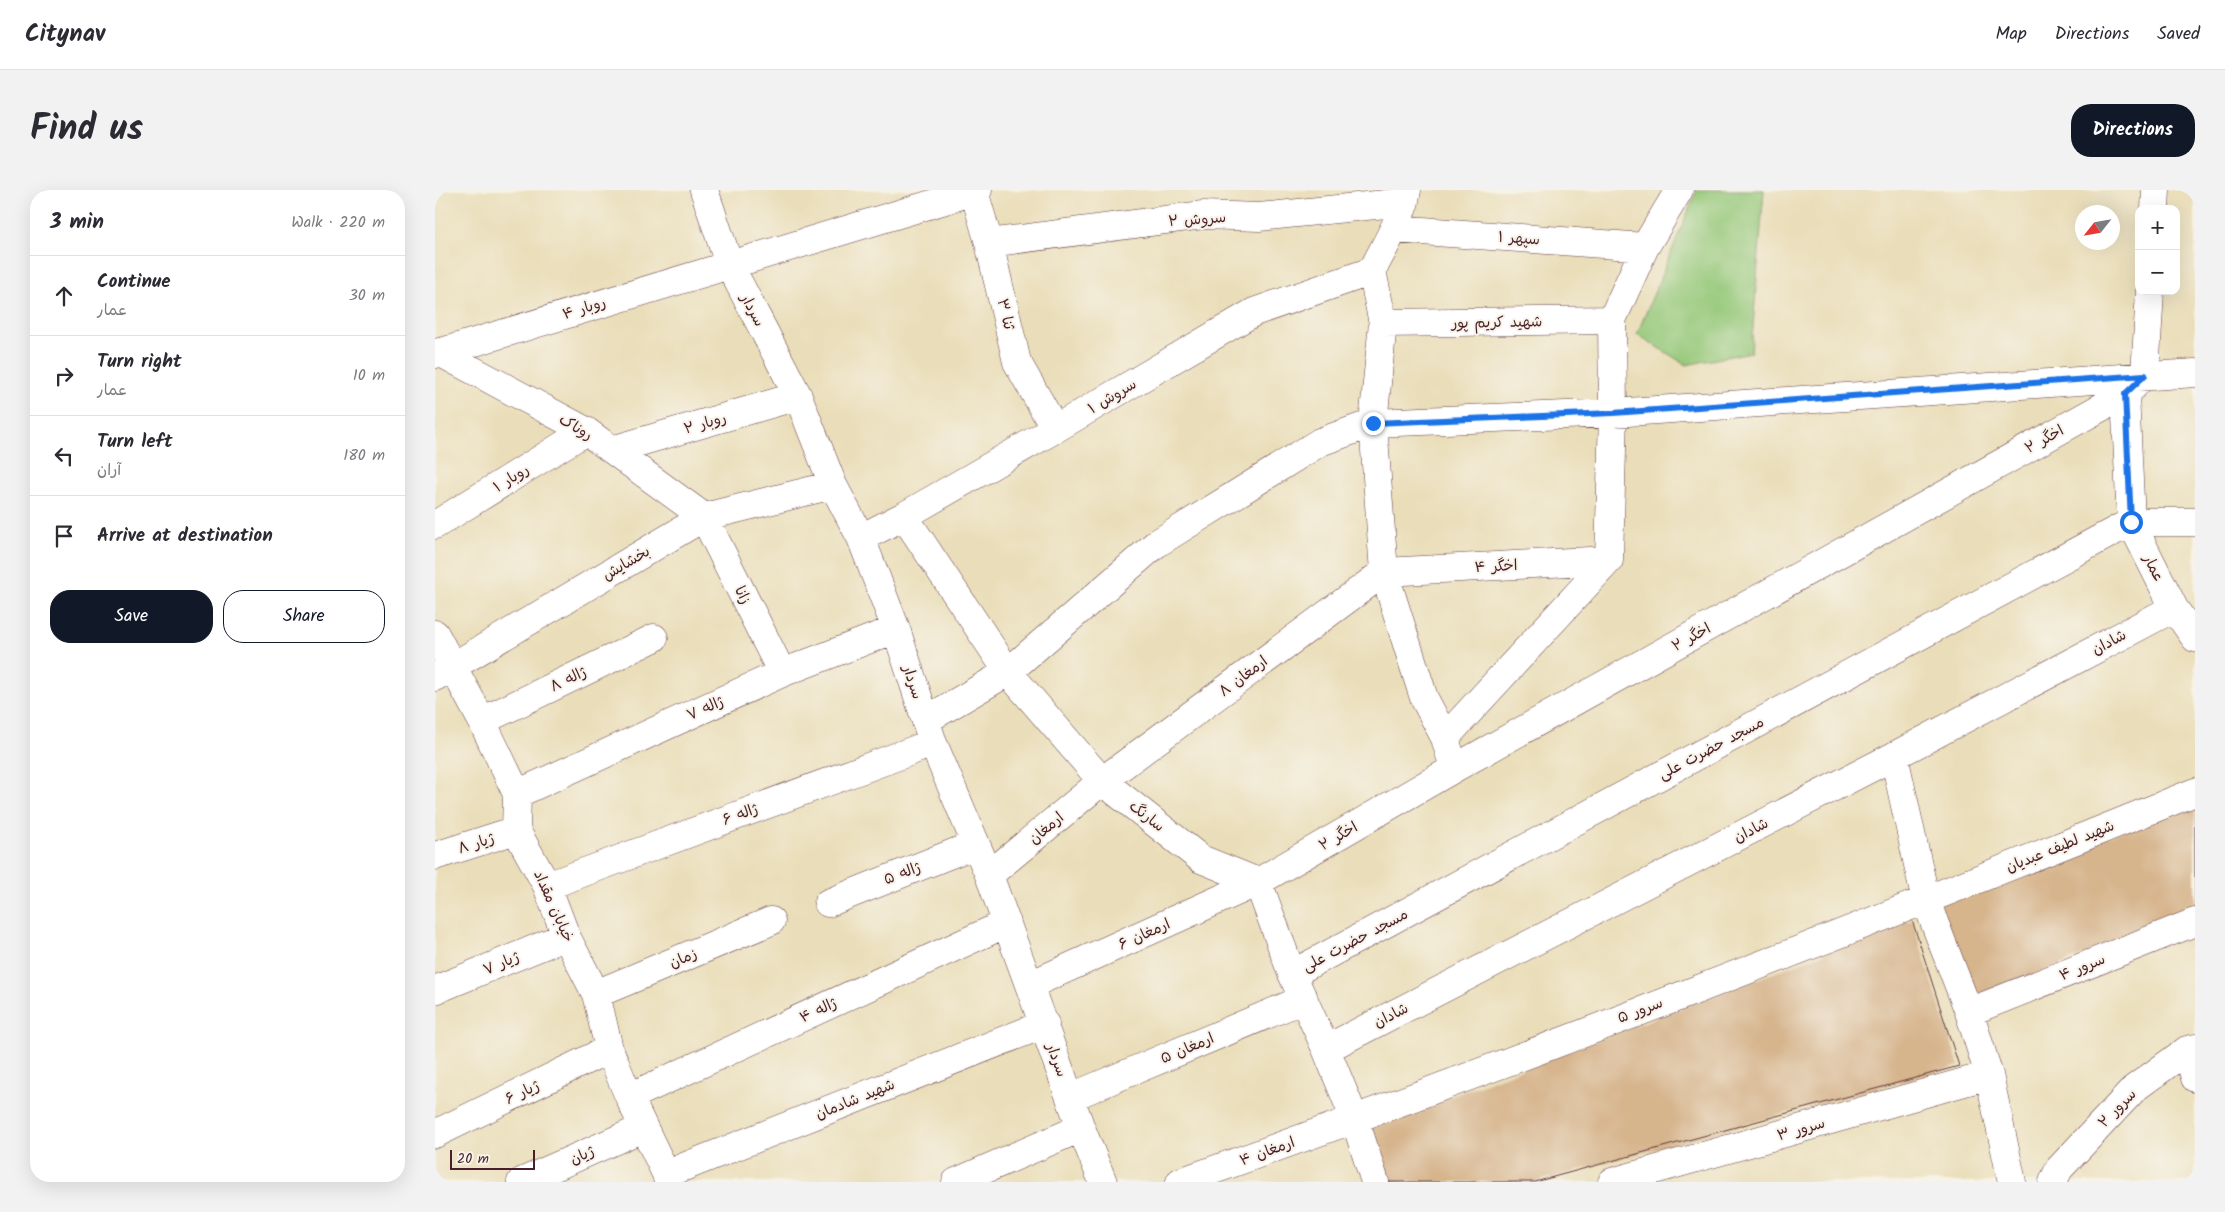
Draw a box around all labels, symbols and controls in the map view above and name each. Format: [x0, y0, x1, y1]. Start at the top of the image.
text: Citynav [25, 15, 105, 54]
text: Map [1995, 20, 2027, 49]
text: Directions [2055, 20, 2129, 49]
text: Saved [2157, 20, 2200, 49]
text: Find us [30, 102, 143, 158]
button: Directions [2071, 104, 2195, 157]
north arrow [2075, 205, 2120, 250]
map controls [2135, 205, 2180, 295]
button: + [2135, 205, 2180, 250]
text: 3 min [50, 206, 104, 239]
street label: سروش ۲ [1167, 206, 1227, 234]
text: Walk · 220 m [291, 210, 385, 235]
street label: سپهر ۱ [1497, 226, 1541, 252]
button: − [2135, 250, 2180, 295]
text: Continue [97, 267, 170, 297]
icon: ahead [50, 282, 78, 310]
text: 30 m [349, 283, 385, 308]
street label: سردار [733, 289, 771, 331]
street label: روبار ۴ [560, 291, 609, 327]
street label: ثنا ۳ [990, 296, 1020, 333]
text: عمار [97, 298, 128, 323]
street label: شهید کریم پور [1450, 310, 1543, 336]
text: Turn right [97, 347, 182, 377]
icon: right [50, 362, 78, 390]
text: 10 m [353, 363, 385, 388]
street label: سروش ۱ [1083, 373, 1142, 421]
text: عمار [97, 378, 128, 403]
street label: روبار ۲ [681, 406, 729, 441]
street label: روناک [554, 408, 597, 447]
route end [1362, 412, 1385, 435]
street label: اخگر ۲ [2020, 419, 2069, 460]
text: Turn left [97, 427, 172, 457]
icon: left [50, 442, 78, 470]
text: 180 m [343, 443, 385, 468]
text: آران [97, 458, 121, 483]
street label: روبار ۱ [489, 458, 534, 499]
route start [2120, 511, 2143, 534]
text: Arrive at destination [97, 521, 273, 551]
icon: arrive [50, 522, 78, 550]
street label: بخشایش [598, 540, 655, 588]
street label: عمار [2135, 549, 2170, 587]
street label: اخگر ۴ [1474, 554, 1518, 580]
street label: زانا [727, 582, 757, 609]
button: Save [50, 590, 213, 643]
button: Share [223, 590, 385, 643]
street label: اخگر ۲ [1667, 617, 1716, 658]
street label: شادان [2088, 624, 2131, 662]
street label: ارمغان ۸ [1214, 650, 1273, 703]
street label: ژاله ۸ [546, 661, 591, 699]
street label: سردار [895, 661, 929, 702]
street label: ژاله ۷ [683, 690, 728, 728]
street label: مسجد حضرت علی [1654, 711, 1769, 787]
street label: سارنگ [1123, 795, 1169, 839]
street label: ژاله ۶ [719, 797, 762, 832]
street label: ارمغان [1024, 807, 1070, 851]
street label: شادان [1730, 812, 1773, 850]
street label: شهید لطیف عبدیان [2002, 814, 2118, 880]
street label: اخگر ۲ [1314, 816, 1363, 858]
street label: ژیار ۸ [455, 827, 498, 861]
street label: ژاله ۵ [880, 856, 925, 892]
street label: خیابان مقداد [526, 866, 580, 946]
street label: مسجد حضرت علی [1298, 903, 1413, 979]
street label: ارمغان ۶ [1114, 913, 1174, 957]
street label: زمان [666, 942, 701, 975]
street label: ژیار ۷ [479, 945, 524, 982]
street label: سرور ۴ [2056, 948, 2109, 988]
street label: سرور ۵ [1614, 991, 1667, 1031]
street label: ژاله ۴ [796, 992, 841, 1030]
street label: شادان [1370, 997, 1413, 1035]
street label: ارمغان ۵ [1157, 1027, 1218, 1071]
street label: سردار [1039, 1039, 1073, 1081]
street label: شهید شادمان [812, 1073, 899, 1127]
street label: ژیار ۶ [501, 1074, 544, 1112]
street label: سرور ۲ [2093, 1084, 2143, 1134]
street label: سرور ۳ [1774, 1112, 1828, 1148]
street label: ارمغان ۴ [1236, 1131, 1298, 1173]
street label: ژیان [566, 1140, 599, 1172]
scale bar [450, 1147, 535, 1170]
text: 20 m [457, 1148, 489, 1170]

